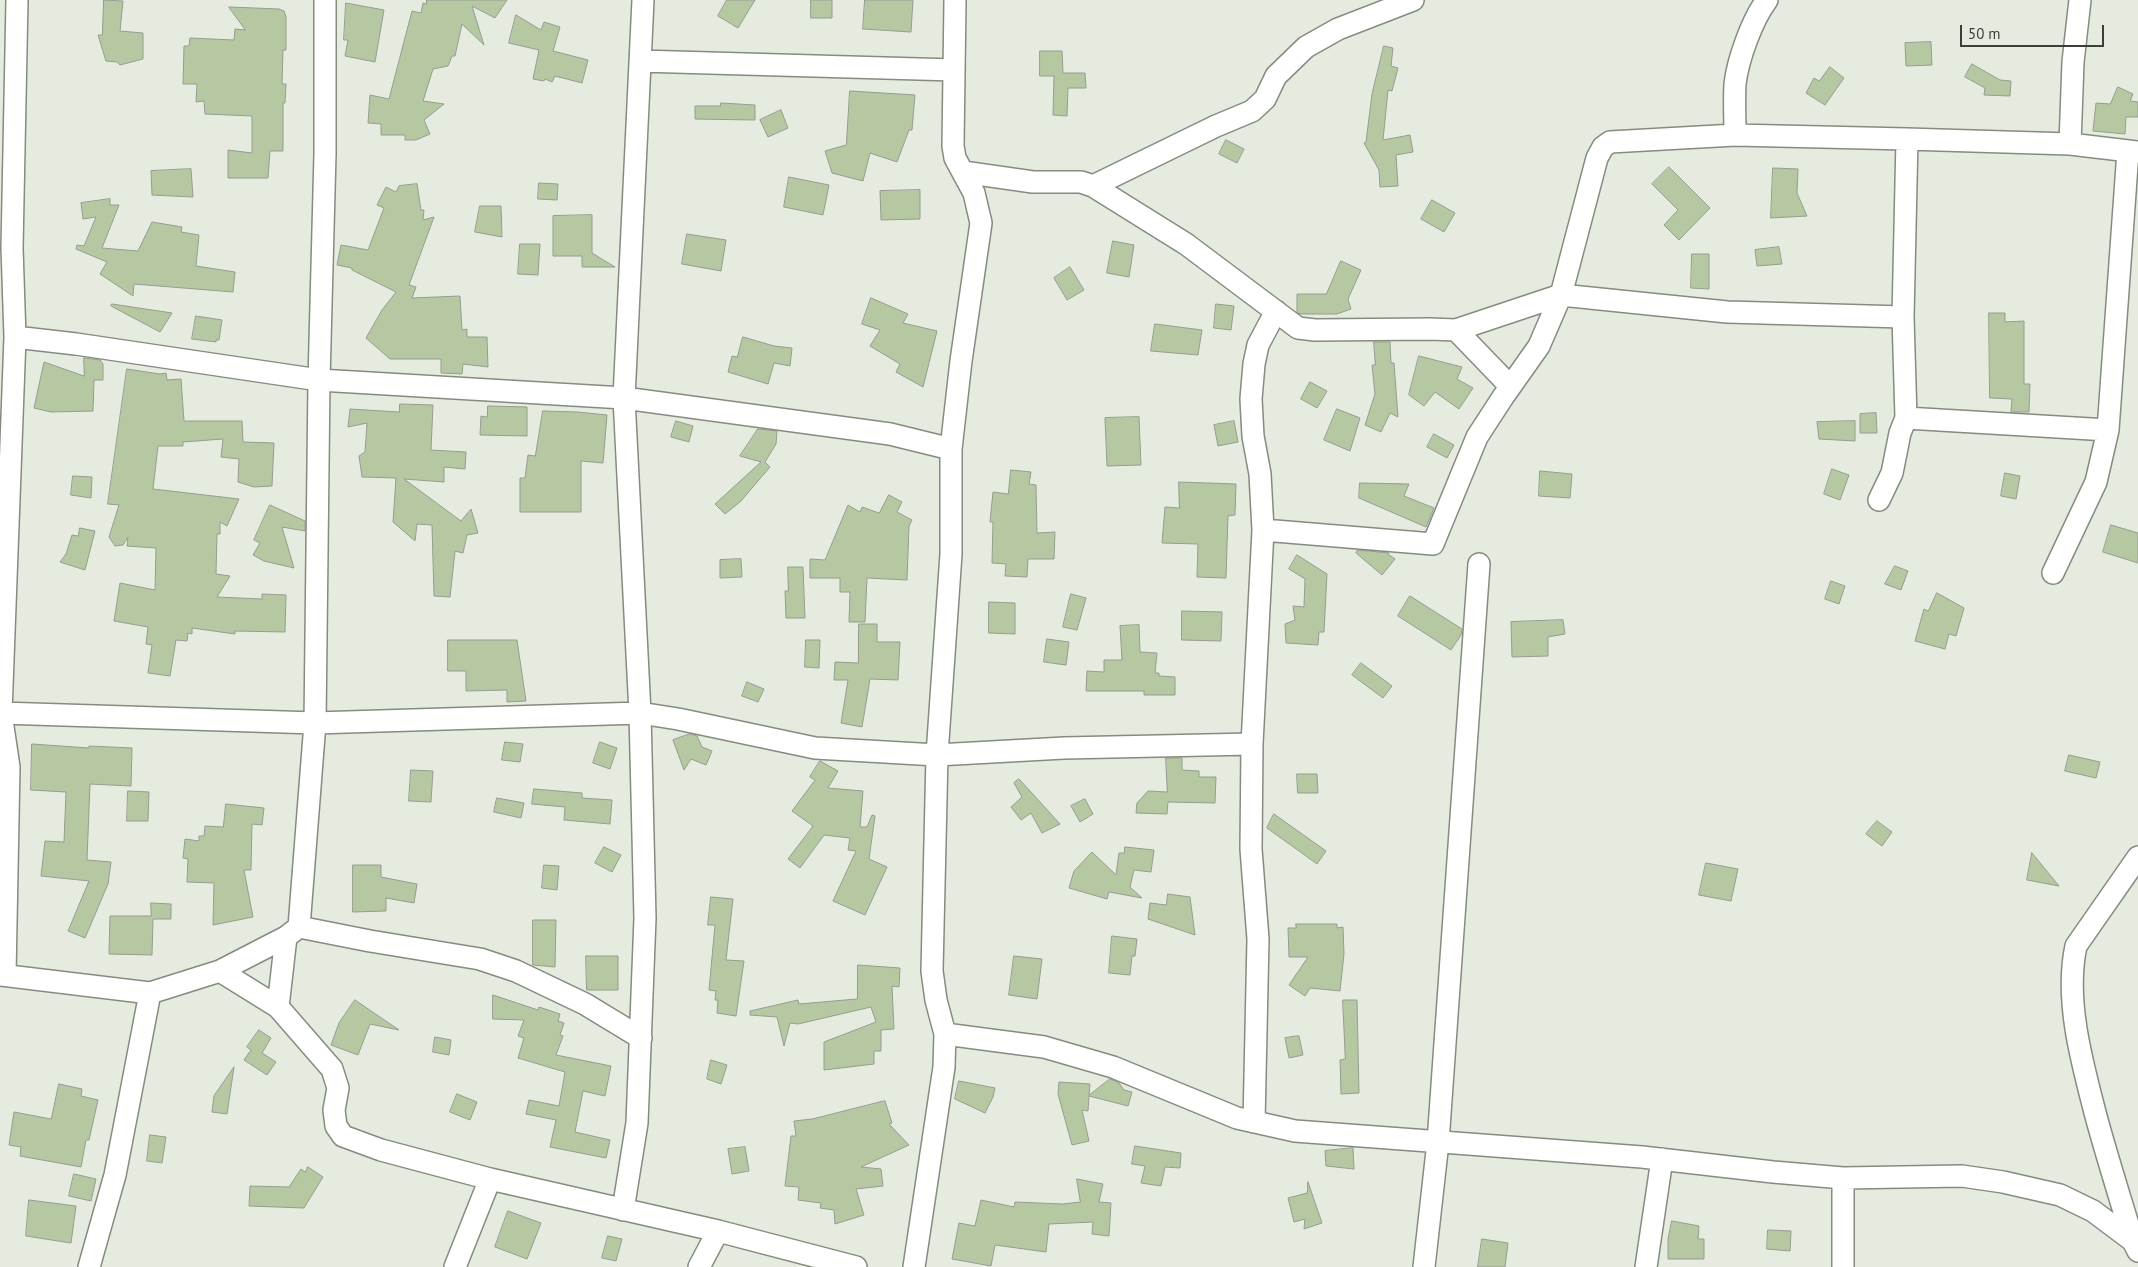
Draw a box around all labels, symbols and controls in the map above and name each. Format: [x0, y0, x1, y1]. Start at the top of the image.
scale bar [1963, 15, 2107, 47]
text: 50 m [1968, 24, 2001, 43]

